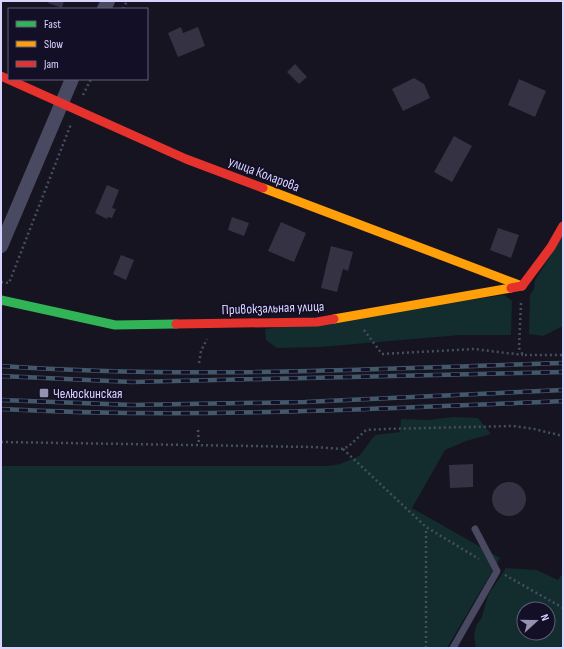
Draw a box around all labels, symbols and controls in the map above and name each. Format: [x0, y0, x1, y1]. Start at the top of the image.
legend [8, 8, 148, 80]
text: Fast [44, 17, 61, 32]
text: Slow [44, 37, 63, 52]
text: Jam [43, 57, 59, 72]
street label: улица Коларова [226, 153, 302, 195]
street label: Привокзальная улица [221, 298, 325, 318]
place label: Челюскинская [53, 385, 123, 402]
marker: Челюскинская [38, 387, 50, 399]
north arrow [516, 601, 556, 641]
text: N [538, 613, 552, 623]

